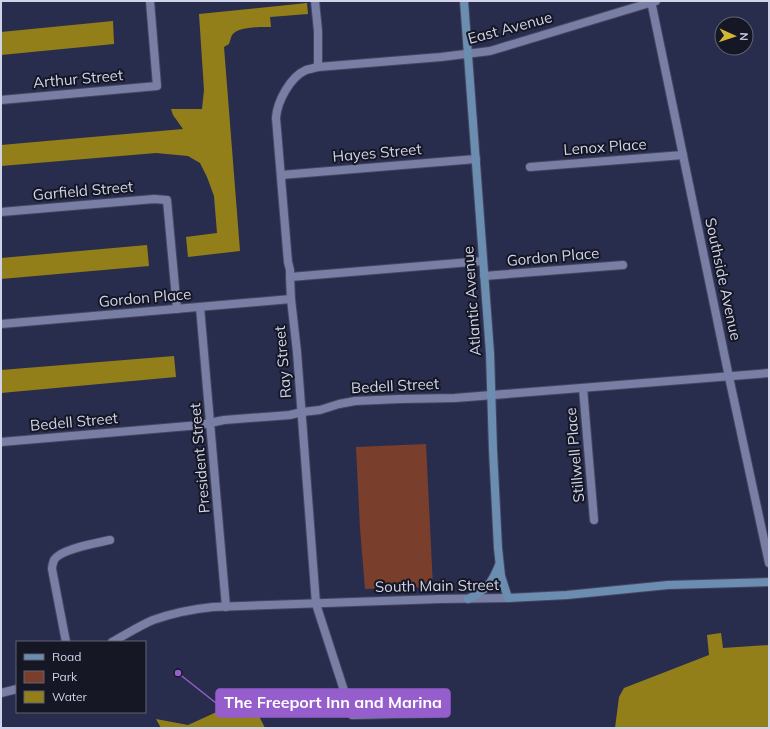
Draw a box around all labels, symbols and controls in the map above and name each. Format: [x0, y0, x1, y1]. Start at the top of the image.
street label: East Avenue [466, 7, 554, 48]
north arrow [714, 16, 754, 56]
text: N [737, 32, 751, 41]
street label: Arthur Street [32, 65, 124, 92]
street label: Lenox Place [563, 134, 647, 159]
street label: Hayes Street [332, 139, 422, 166]
street label: Garfield Street [32, 177, 134, 204]
street label: Southside Avenue [701, 216, 746, 342]
street label: Gordon Place [506, 243, 600, 270]
street label: Atlantic Avenue [458, 246, 485, 356]
street label: Gordon Place [98, 284, 192, 311]
street label: Ray Street [270, 325, 295, 399]
street label: Bedell Street [351, 374, 439, 397]
street label: President Street [185, 402, 214, 514]
street label: Stillwell Place [561, 407, 588, 503]
street label: Bedell Street [29, 408, 119, 435]
street label: South Main Street [375, 575, 499, 596]
legend [16, 641, 146, 713]
text: Road [52, 649, 81, 664]
text: Park [52, 669, 78, 684]
text: Water [52, 689, 88, 704]
callout: The Freeport Inn and Marina [216, 689, 450, 717]
text: The Freeport Inn and Marina [224, 692, 442, 712]

